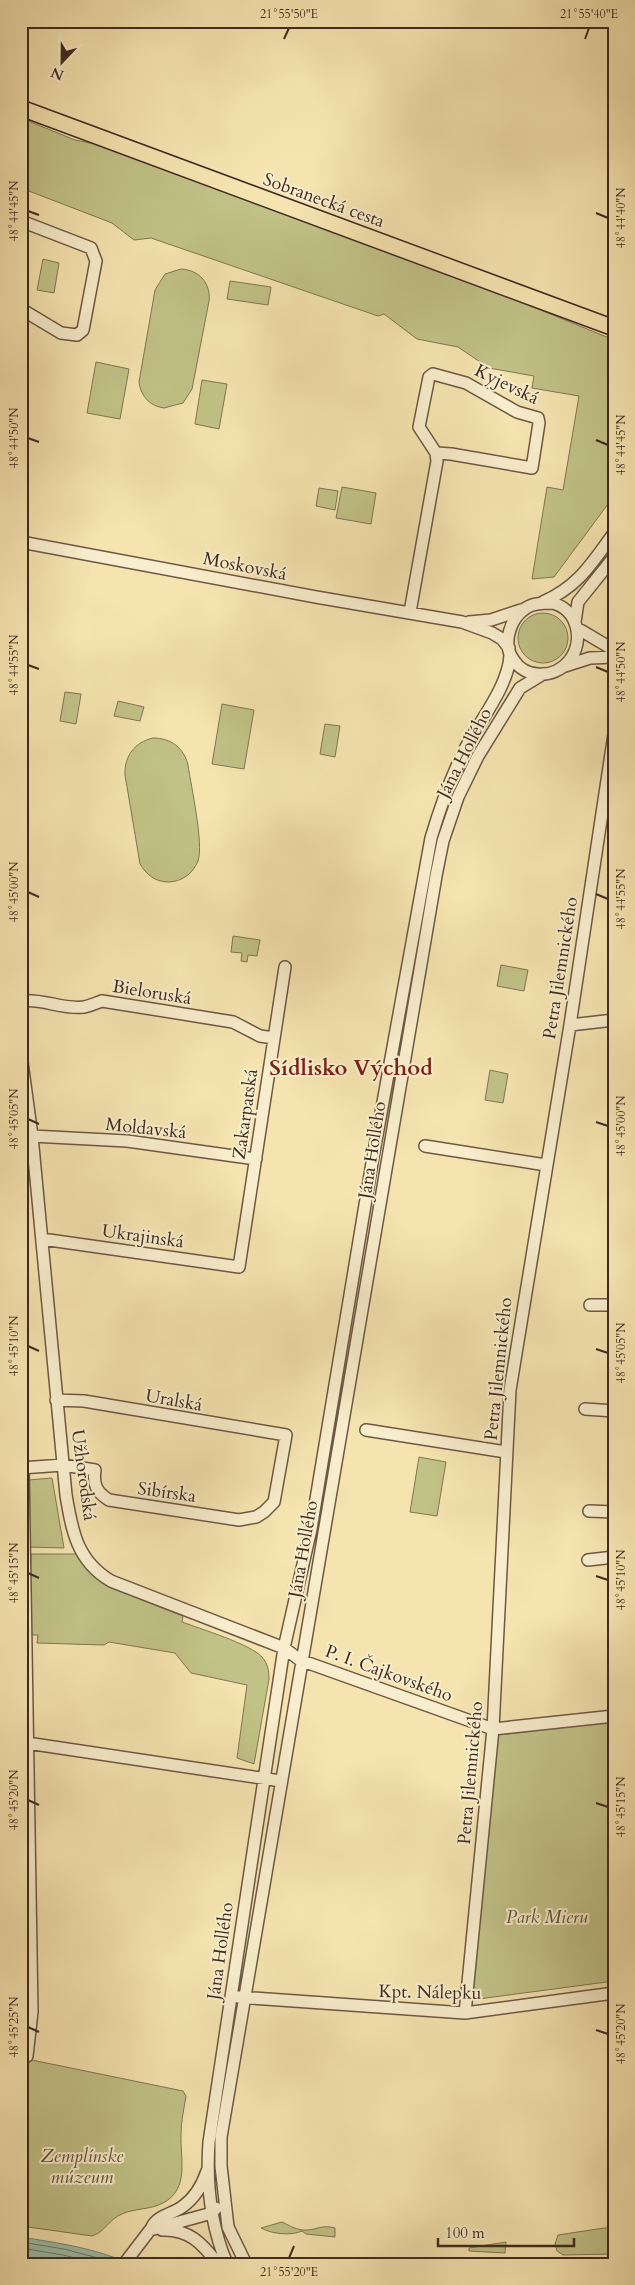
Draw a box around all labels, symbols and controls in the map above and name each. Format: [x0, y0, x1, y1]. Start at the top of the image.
text: 21°55'50"E [260, 6, 318, 22]
text: 21°55'40"E [560, 6, 618, 22]
north arrow [38, 38, 88, 88]
text: N [48, 63, 67, 85]
street label: Sobranecká cesta [260, 167, 388, 234]
text: 48°44'45"N [6, 180, 22, 241]
text: 48°44'40"N [613, 187, 629, 248]
street label: Kyjevská [470, 358, 543, 411]
text: 48°44'50"N [6, 407, 22, 468]
text: 48°44'45"N [613, 414, 629, 475]
street label: Moskovská [201, 546, 289, 587]
text: 48°44'55"N [6, 634, 22, 695]
text: 48°44'50"N [613, 641, 629, 702]
street label: Jána Hollého [430, 703, 498, 805]
text: 48°45'00"N [6, 861, 22, 922]
text: 48°44'55"N [613, 868, 629, 929]
street label: Petra Jilemnického [537, 895, 584, 1041]
street label: Bieloruská [111, 974, 193, 1011]
district label: Sídlisko Východ [269, 1053, 433, 1083]
street label: Zakarpatská [227, 1067, 264, 1161]
text: 48°45'05"N [6, 1088, 22, 1149]
text: 48°45'00"N [613, 1095, 629, 1156]
street label: Jána Hollého [352, 1099, 393, 1204]
street label: Moldavská [104, 1112, 188, 1145]
street label: Ukrajinská [100, 1218, 186, 1255]
street label: Petra Jilemnického [479, 1296, 518, 1442]
text: 48°45'10"N [6, 1315, 22, 1376]
text: 48°45'05"N [613, 1322, 629, 1383]
street label: Uralská [144, 1383, 204, 1418]
street label: Užhorodská [65, 1428, 102, 1522]
street label: Sibírska [136, 1476, 198, 1509]
street label: Jána Hollého [282, 1498, 324, 1603]
text: 48°45'15"N [6, 1542, 22, 1603]
text: 48°45'10"N [613, 1549, 629, 1610]
street label: P. I. Čajkovského [322, 1639, 456, 1708]
street label: Petra Jilemnického [452, 1700, 489, 1846]
text: 48°45'20"N [6, 1769, 22, 1830]
text: 48°45'15"N [613, 1776, 629, 1837]
street label: Jána Hollého [201, 1900, 240, 2005]
park label: Park Mieru [506, 1905, 588, 1930]
street label: Kpt. Nálepku [378, 1979, 482, 2006]
text: 48°45'25"N [6, 1996, 22, 2057]
text: 48°45'20"N [613, 2003, 629, 2064]
park label: Zemplínske múzeum [41, 2144, 124, 2190]
scale bar [438, 2215, 574, 2247]
text: 100 m [445, 2223, 485, 2243]
text: 21°55'20"E [260, 2264, 318, 2280]

